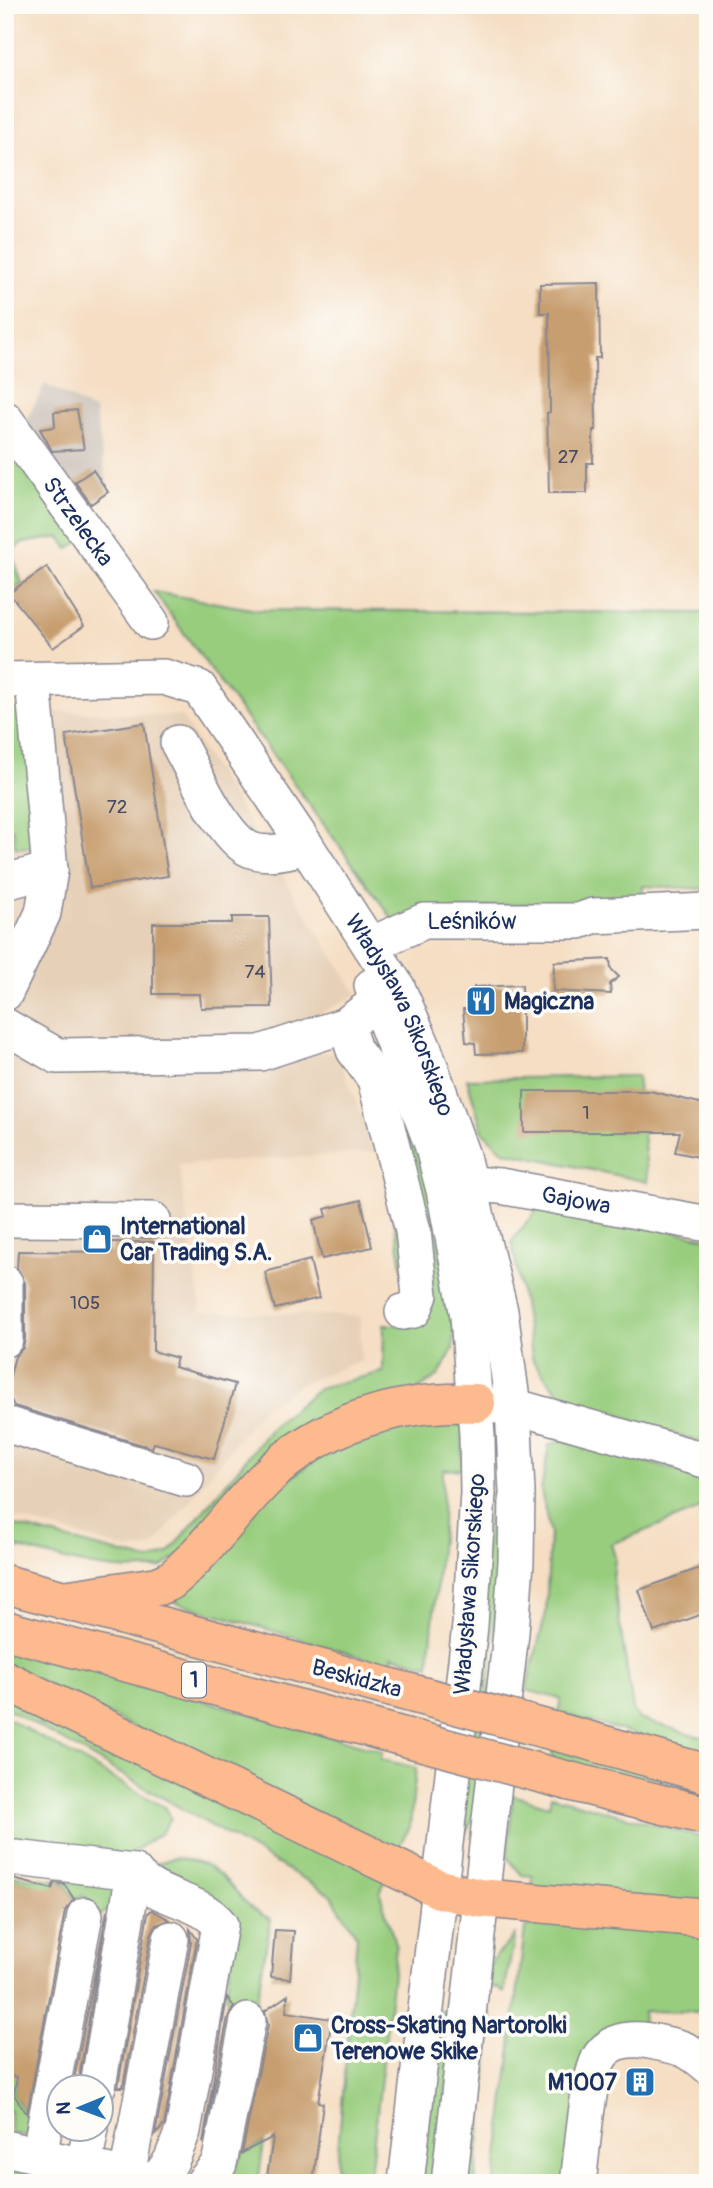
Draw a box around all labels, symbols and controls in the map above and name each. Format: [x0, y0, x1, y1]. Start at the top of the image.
house number: 27 [558, 445, 578, 469]
street label: Strzelecka [36, 471, 120, 572]
house number: 72 [107, 795, 127, 819]
street label: Leśników [427, 907, 517, 936]
street label: Władysława Sikorskiego [339, 909, 461, 1120]
house number: 74 [244, 960, 266, 984]
restaurant icon: Magiczna [464, 984, 498, 1018]
place label: Magiczna [504, 987, 595, 1016]
house number: 1 [582, 1101, 590, 1125]
street label: Gajowa [539, 1180, 613, 1221]
place label: International Car Trading S.A. [120, 1212, 272, 1267]
shop icon: International Car Trading S.A. [80, 1222, 114, 1256]
house number: 105 [70, 1291, 100, 1315]
street label: Władysława Sikorskiego [447, 1472, 492, 1696]
street label: Beskidzka [309, 1653, 405, 1704]
road number: 1 [182, 1662, 206, 1698]
place label: Cross-Skating Nartorolki Terenowe Skike [330, 2011, 567, 2066]
shop icon: Cross-Skating Nartorolki Terenowe Skike [291, 2021, 325, 2055]
building icon: M1007 [623, 2065, 657, 2099]
place label: M1007 [548, 2068, 618, 2097]
north arrow [46, 2072, 116, 2142]
text: N [52, 2102, 76, 2115]

